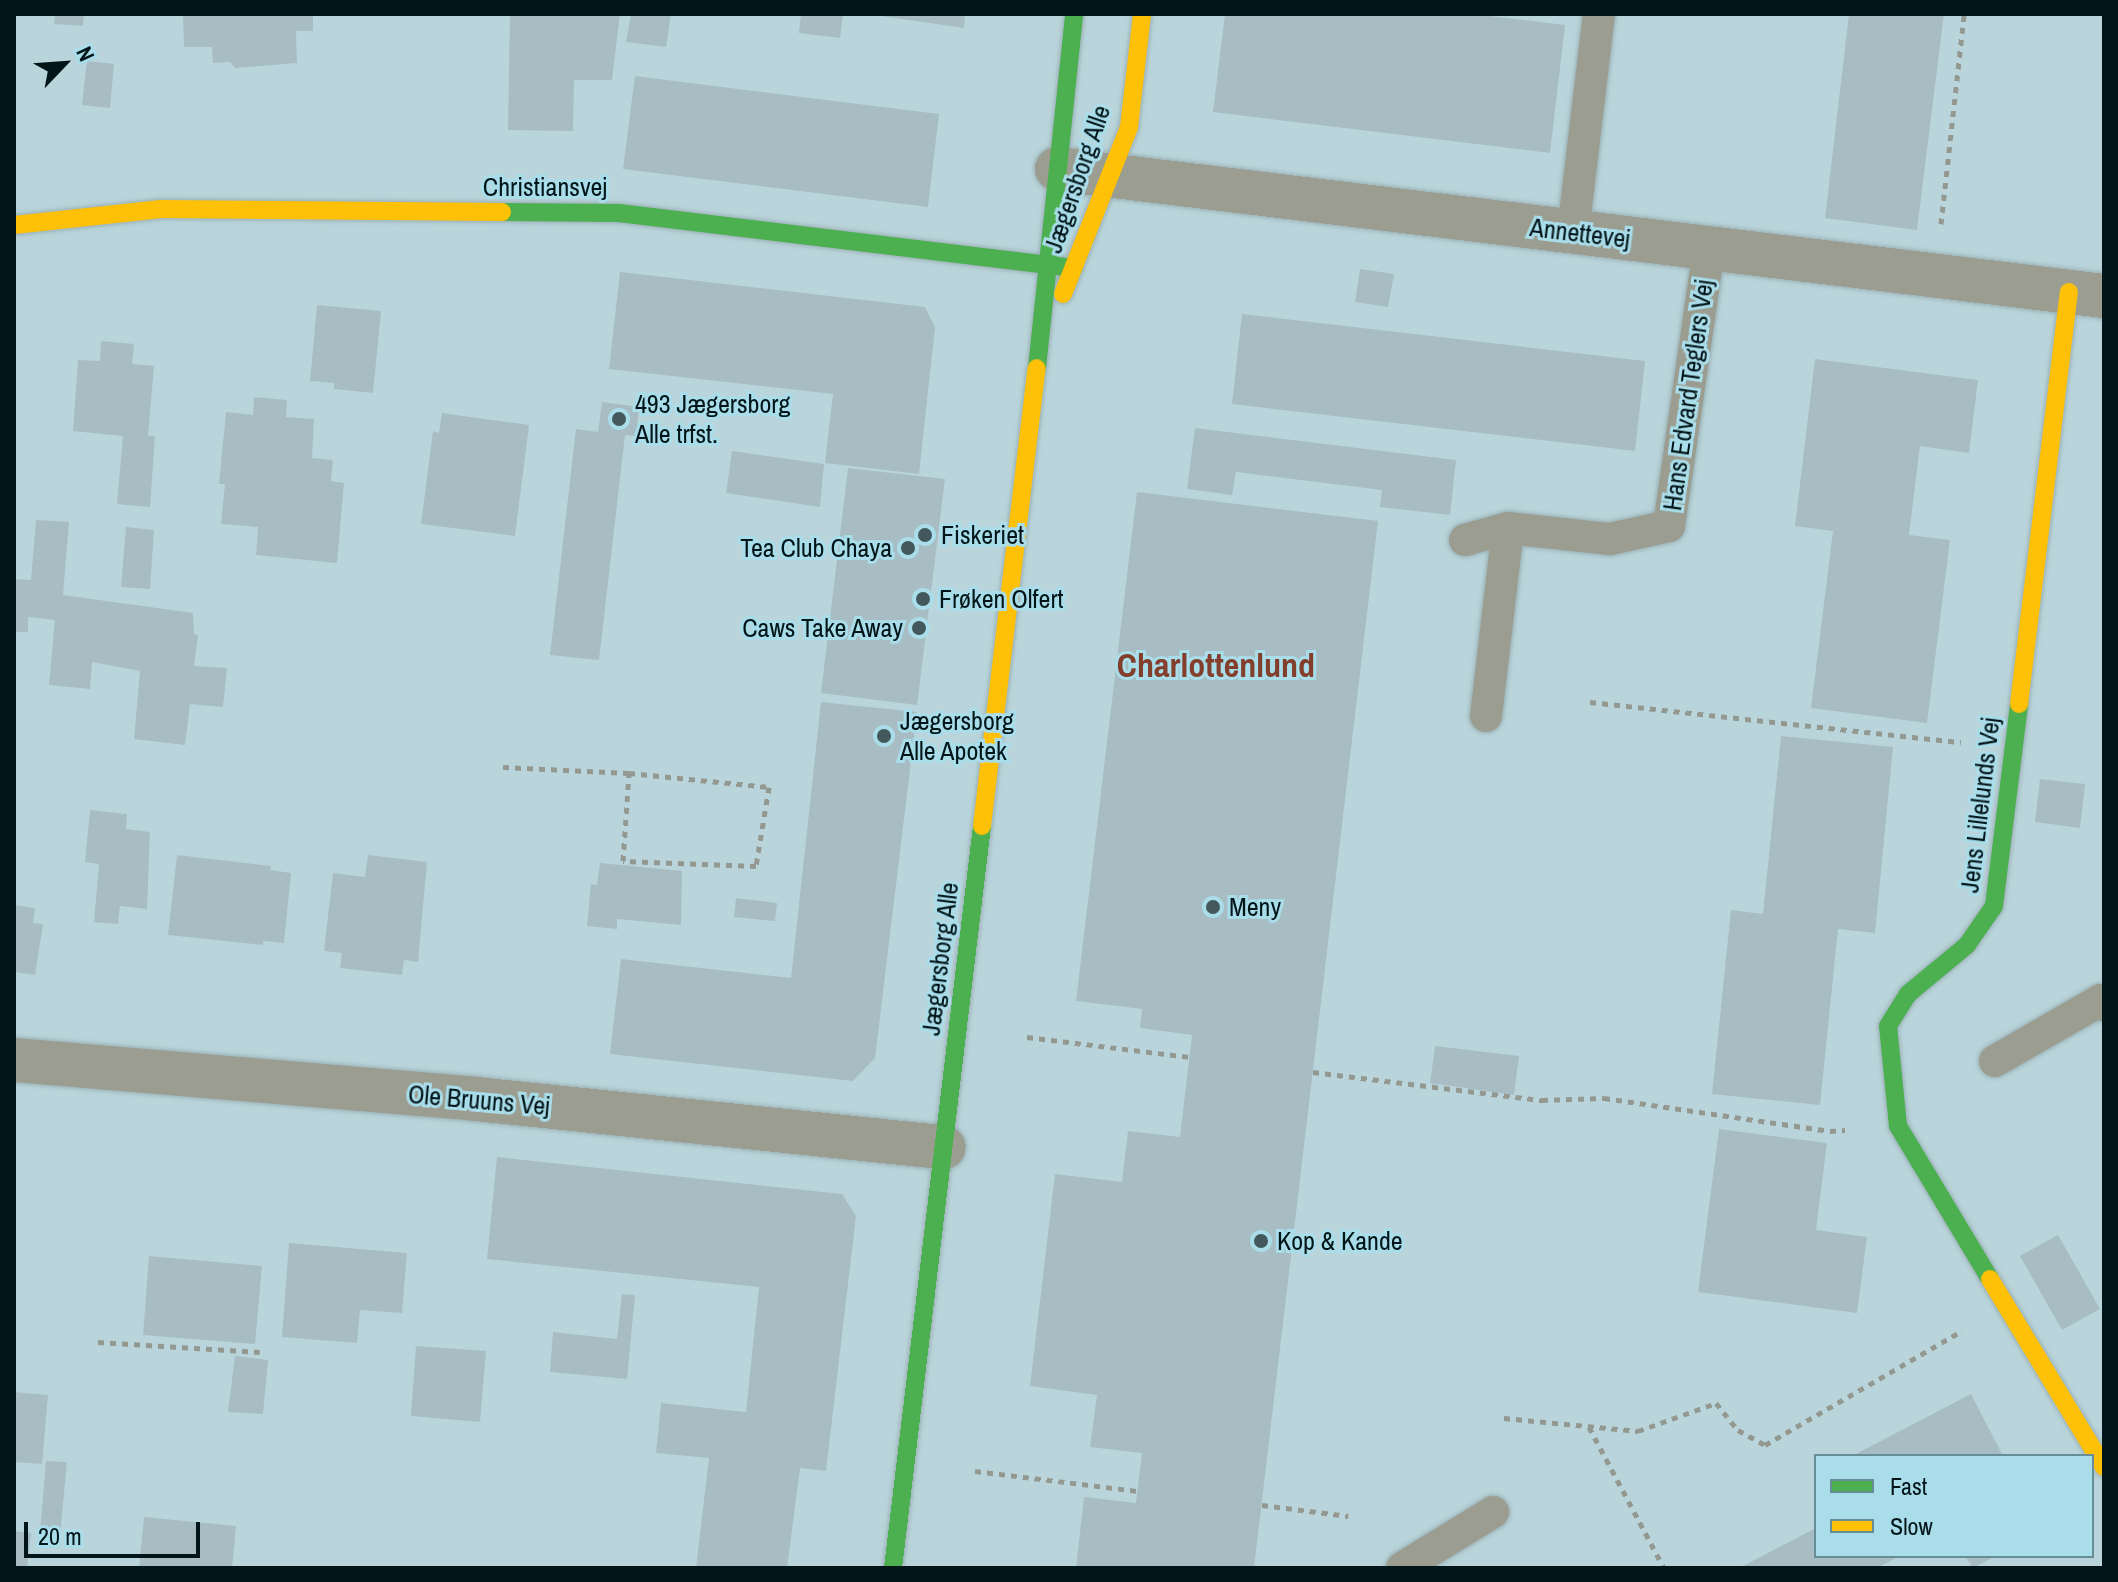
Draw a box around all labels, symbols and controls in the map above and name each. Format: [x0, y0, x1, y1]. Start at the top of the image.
north arrow [24, 24, 104, 104]
text: N [69, 42, 102, 66]
street label: Jægersborg Alle [1037, 101, 1117, 257]
street label: Christiansvej [483, 171, 607, 203]
street label: Annettevej [1528, 211, 1632, 255]
street label: Hans Edvard Teglers Vej [1656, 277, 1720, 513]
place label: 493 Jægersborg Alle trfst. [635, 388, 790, 450]
marker: 493 Jægersborg Alle trfst. [610, 410, 628, 428]
place label: Fiskeriet [941, 519, 1024, 551]
marker: Fiskeriet [916, 526, 934, 544]
place label: Tea Club Chaya [740, 532, 892, 564]
marker: Tea Club Chaya [899, 539, 917, 557]
place label: Frøken Olfert [939, 583, 1063, 615]
marker: Frøken Olfert [914, 590, 932, 608]
place label: Caws Take Away [741, 612, 903, 644]
marker: Caws Take Away [910, 619, 928, 637]
district label: Charlottenlund [1117, 646, 1315, 686]
place label: Jægersborg Alle Apotek [900, 705, 1014, 766]
street label: Jens Lillelunds Vej [1954, 715, 2006, 895]
marker: Jægersborg Alle Apotek [875, 727, 893, 745]
street label: Jægersborg Alle [915, 880, 965, 1038]
place label: Meny [1229, 891, 1281, 923]
marker: Meny [1204, 898, 1222, 916]
street label: Ole Bruuns Vej [407, 1078, 551, 1122]
place label: Kop & Kande [1277, 1225, 1403, 1257]
marker: Kop & Kande [1252, 1232, 1270, 1250]
legend [1814, 1454, 2094, 1558]
text: Fast [1890, 1470, 1927, 1502]
scale bar [28, 1506, 204, 1556]
text: Slow [1890, 1510, 1933, 1542]
text: 20 m [38, 1520, 82, 1552]

